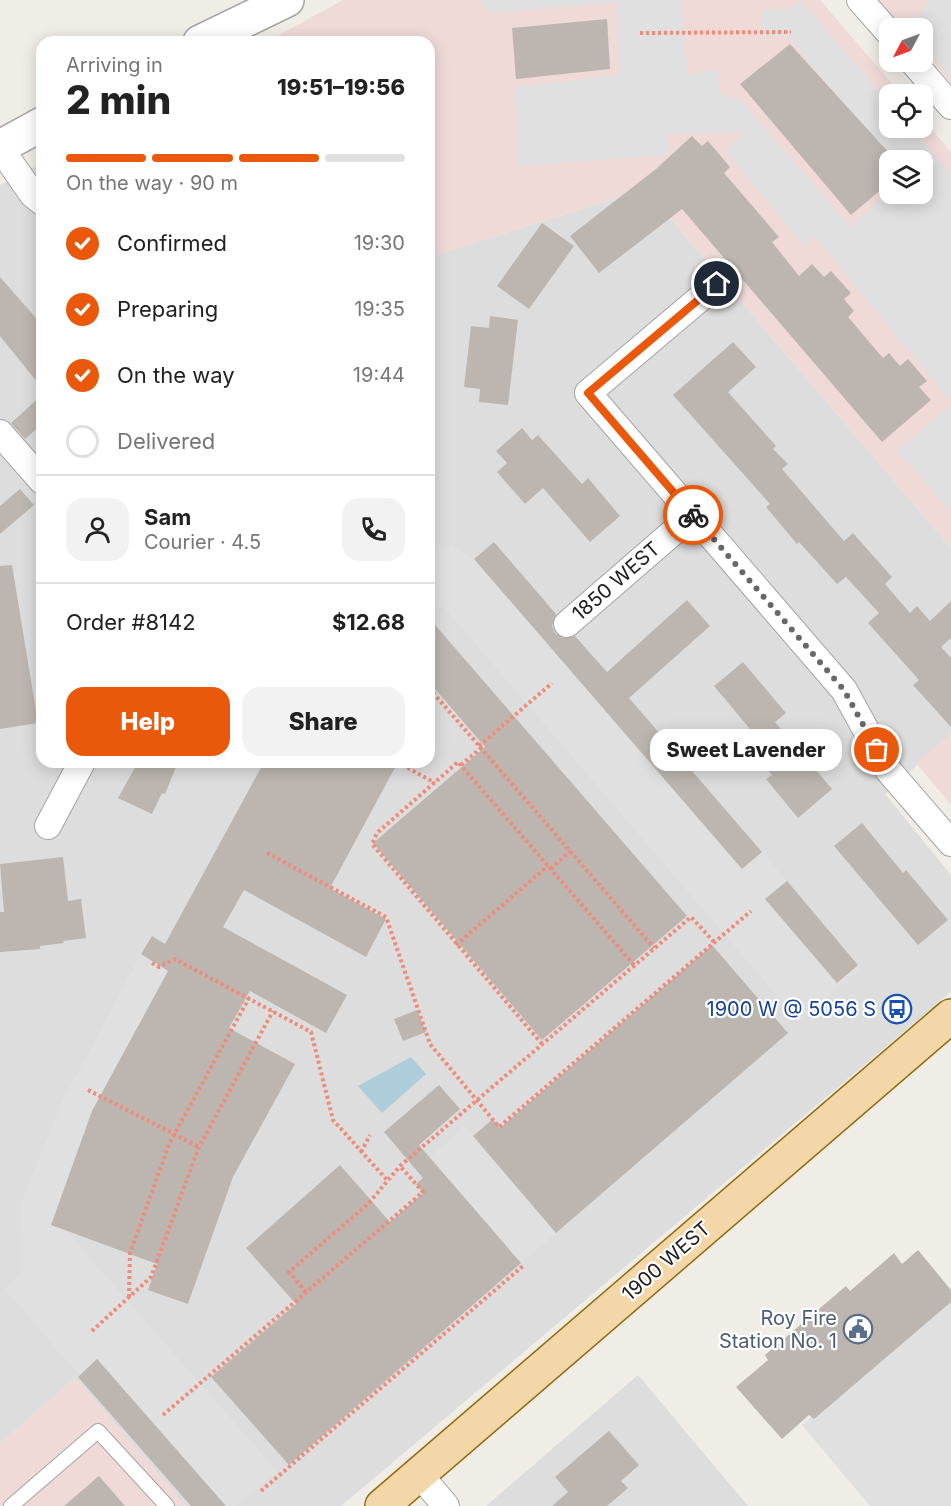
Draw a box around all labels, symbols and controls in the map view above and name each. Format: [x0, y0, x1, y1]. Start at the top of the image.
north arrow [879, 18, 933, 72]
map controls [879, 18, 933, 204]
text: Arriving in [66, 53, 163, 77]
text: 19:51–19:56 [277, 74, 405, 100]
text: 2 min [66, 76, 171, 123]
button: locate [879, 84, 933, 138]
button: layers [879, 150, 933, 204]
text: On the way · 90 m [66, 171, 238, 195]
icon: check [66, 227, 99, 260]
text: Confirmed [117, 230, 227, 256]
text: 19:30 [354, 231, 405, 255]
pin [691, 258, 742, 309]
icon: home [700, 267, 733, 300]
icon: check [66, 293, 99, 326]
text: Preparing [117, 296, 218, 322]
text: 19:35 [354, 297, 405, 321]
icon: check [66, 359, 99, 392]
text: On the way [117, 362, 235, 388]
text: 19:44 [353, 363, 405, 387]
text: Delivered [117, 428, 215, 454]
courier [663, 485, 723, 545]
button: person [66, 498, 129, 561]
button: phone [342, 498, 405, 561]
icon: bike [677, 499, 710, 532]
text: Sam [144, 504, 191, 530]
text: Courier · 4.5 [144, 530, 261, 554]
street label: 1850 WEST [567, 536, 665, 626]
text: Order #8142 [66, 609, 196, 635]
text: $12.68 [332, 609, 405, 635]
button: Help [66, 687, 230, 756]
button: Share [242, 687, 405, 756]
pin [851, 724, 902, 775]
callout: Sweet Lavender [649, 729, 841, 771]
icon: bag [860, 733, 893, 766]
text: Sweet Lavender [667, 738, 825, 762]
bus stop icon: 1900 W @ 5056 S [881, 993, 913, 1025]
place label: 1900 W @ 5056 S [707, 997, 876, 1021]
street label: 1900 WEST [617, 1216, 715, 1306]
place label: Roy Fire Station No. 1 [719, 1306, 837, 1353]
public building icon: Roy Fire Station No. 1 [842, 1313, 874, 1345]

